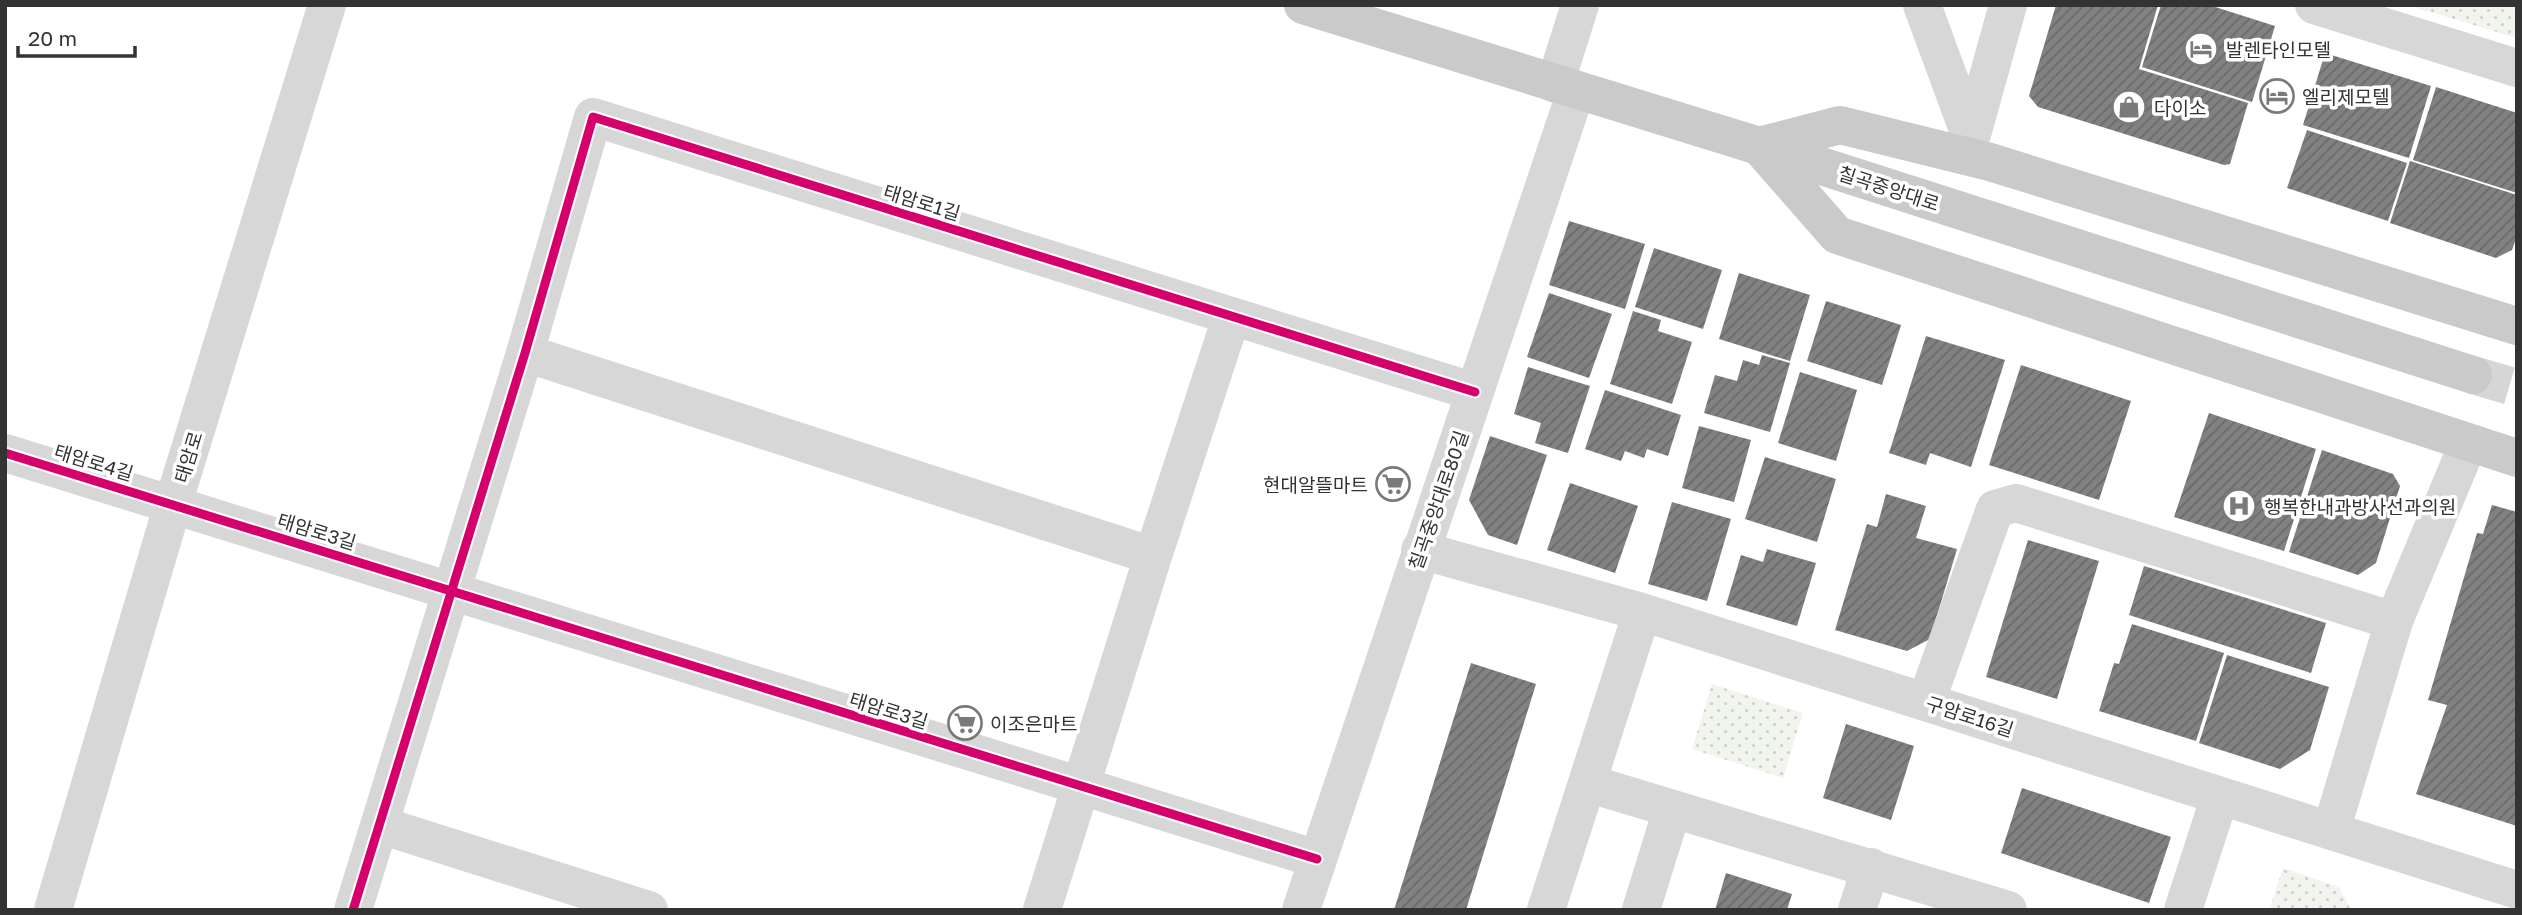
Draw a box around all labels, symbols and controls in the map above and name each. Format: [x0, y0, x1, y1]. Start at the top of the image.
scale bar [18, 14, 135, 58]
text: 20 m [28, 25, 77, 51]
hotel icon: 발렌타인모텔 [2182, 30, 2220, 68]
place label: 발렌타인모텔 [2226, 38, 2331, 61]
hotel icon: 엘리제모텔 [2258, 77, 2296, 115]
place label: 엘리제모텔 [2302, 85, 2389, 108]
shop icon: 다이소 [2110, 88, 2148, 126]
place label: 다이소 [2154, 96, 2206, 119]
street label: 칠곡중앙대로 [1836, 161, 1942, 215]
street label: 태암로1길 [881, 179, 963, 225]
street label: 칠곡중앙대로80길 [1403, 427, 1473, 573]
street label: 태암로 [169, 429, 207, 485]
street label: 태암로4길 [52, 439, 136, 485]
supermarket icon: 현대알뜰마트 [1374, 465, 1412, 503]
place label: 현대알뜰마트 [1263, 473, 1368, 496]
hospital icon: 행복한내과방사선과의원 [2220, 487, 2258, 525]
place label: 행복한내과방사선과의원 [2264, 495, 2456, 518]
street label: 태암로3길 [275, 508, 359, 554]
street label: 태암로3길 [847, 687, 931, 733]
street label: 구암로16길 [1923, 691, 2017, 741]
supermarket icon: 이조은마트 [946, 704, 984, 742]
place label: 이조은마트 [990, 712, 1077, 735]

